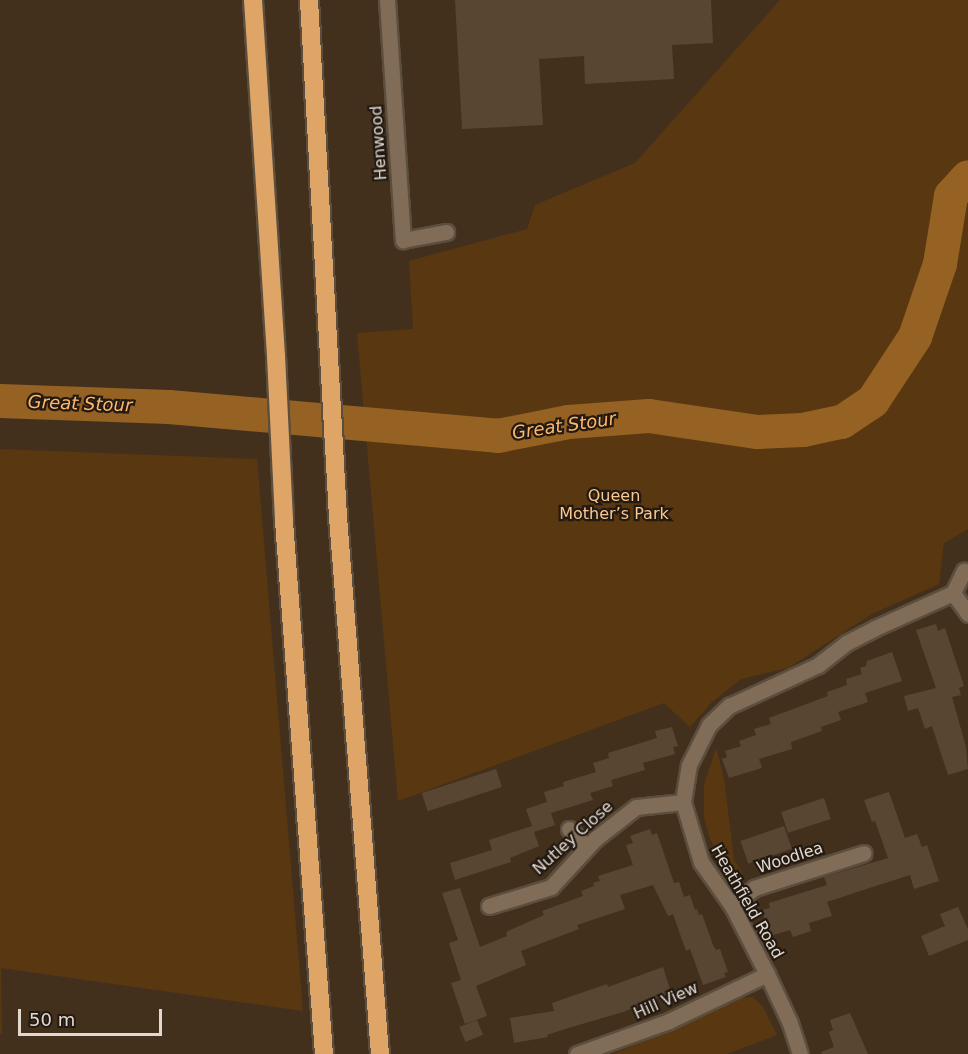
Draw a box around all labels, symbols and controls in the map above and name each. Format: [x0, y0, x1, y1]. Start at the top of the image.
street label: Henwood [367, 105, 391, 181]
water label: Great Stour [27, 391, 133, 417]
water label: Great Stour [511, 408, 617, 444]
park label: Queen Mother’s Park [559, 486, 669, 524]
street label: Nutley Close [529, 797, 617, 879]
street label: Woodlea [754, 838, 826, 878]
street label: Heathfield Road [707, 842, 787, 962]
street label: Hill View [631, 978, 701, 1024]
scale bar [21, 997, 165, 1035]
text: 50 m [29, 1009, 75, 1030]

